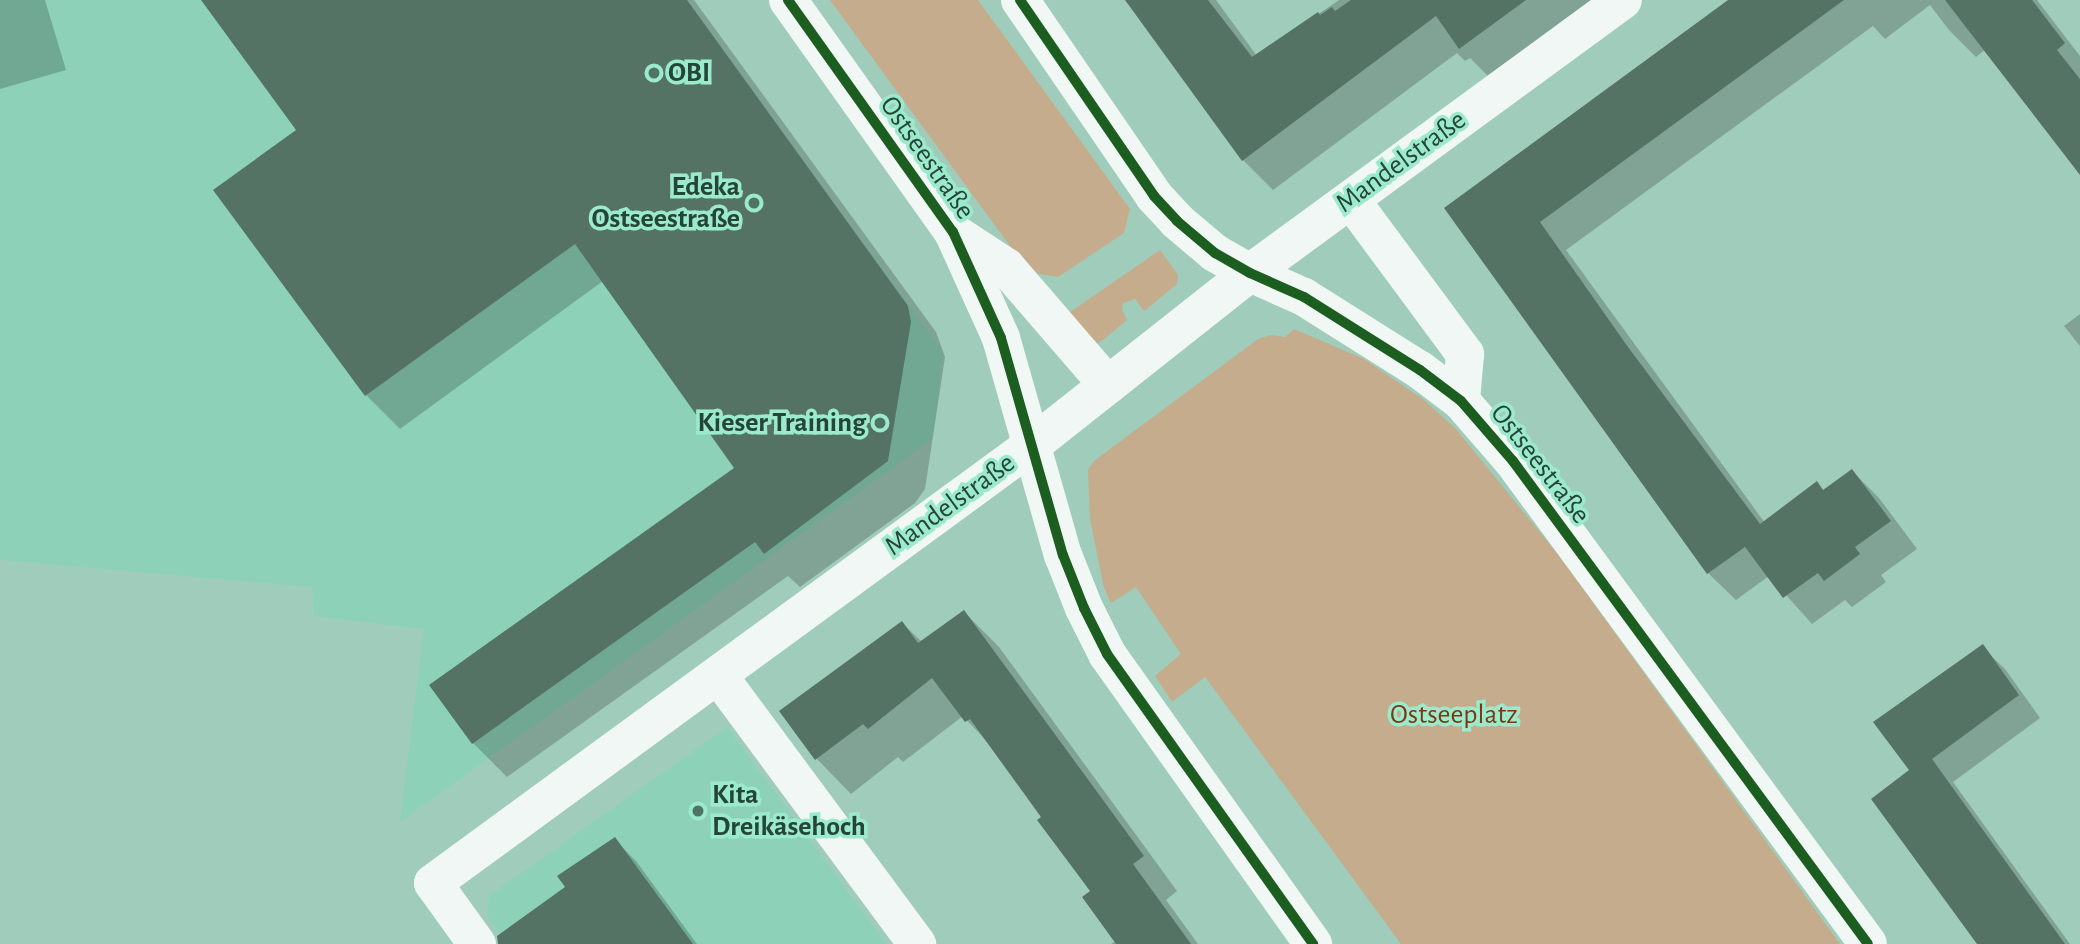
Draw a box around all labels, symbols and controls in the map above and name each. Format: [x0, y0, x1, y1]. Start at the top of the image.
place label: OBI [668, 56, 710, 90]
marker: OBI [646, 65, 662, 81]
street label: Ostseestraße [872, 90, 982, 226]
street label: Mandelstraße [1329, 104, 1473, 220]
place label: Edeka Ostseestraße [591, 170, 740, 236]
marker: Edeka Ostseestraße [746, 195, 762, 211]
street label: Ostseestraße [1483, 397, 1597, 531]
place label: Kieser Training [698, 406, 866, 440]
marker: Kieser Training [872, 415, 888, 431]
street label: Mandelstraße [878, 447, 1022, 563]
park label: Ostseeplatz [1390, 698, 1518, 732]
place label: Kita Dreikäsehoch [712, 778, 866, 844]
marker: Kita Dreikäsehoch [690, 803, 706, 819]

